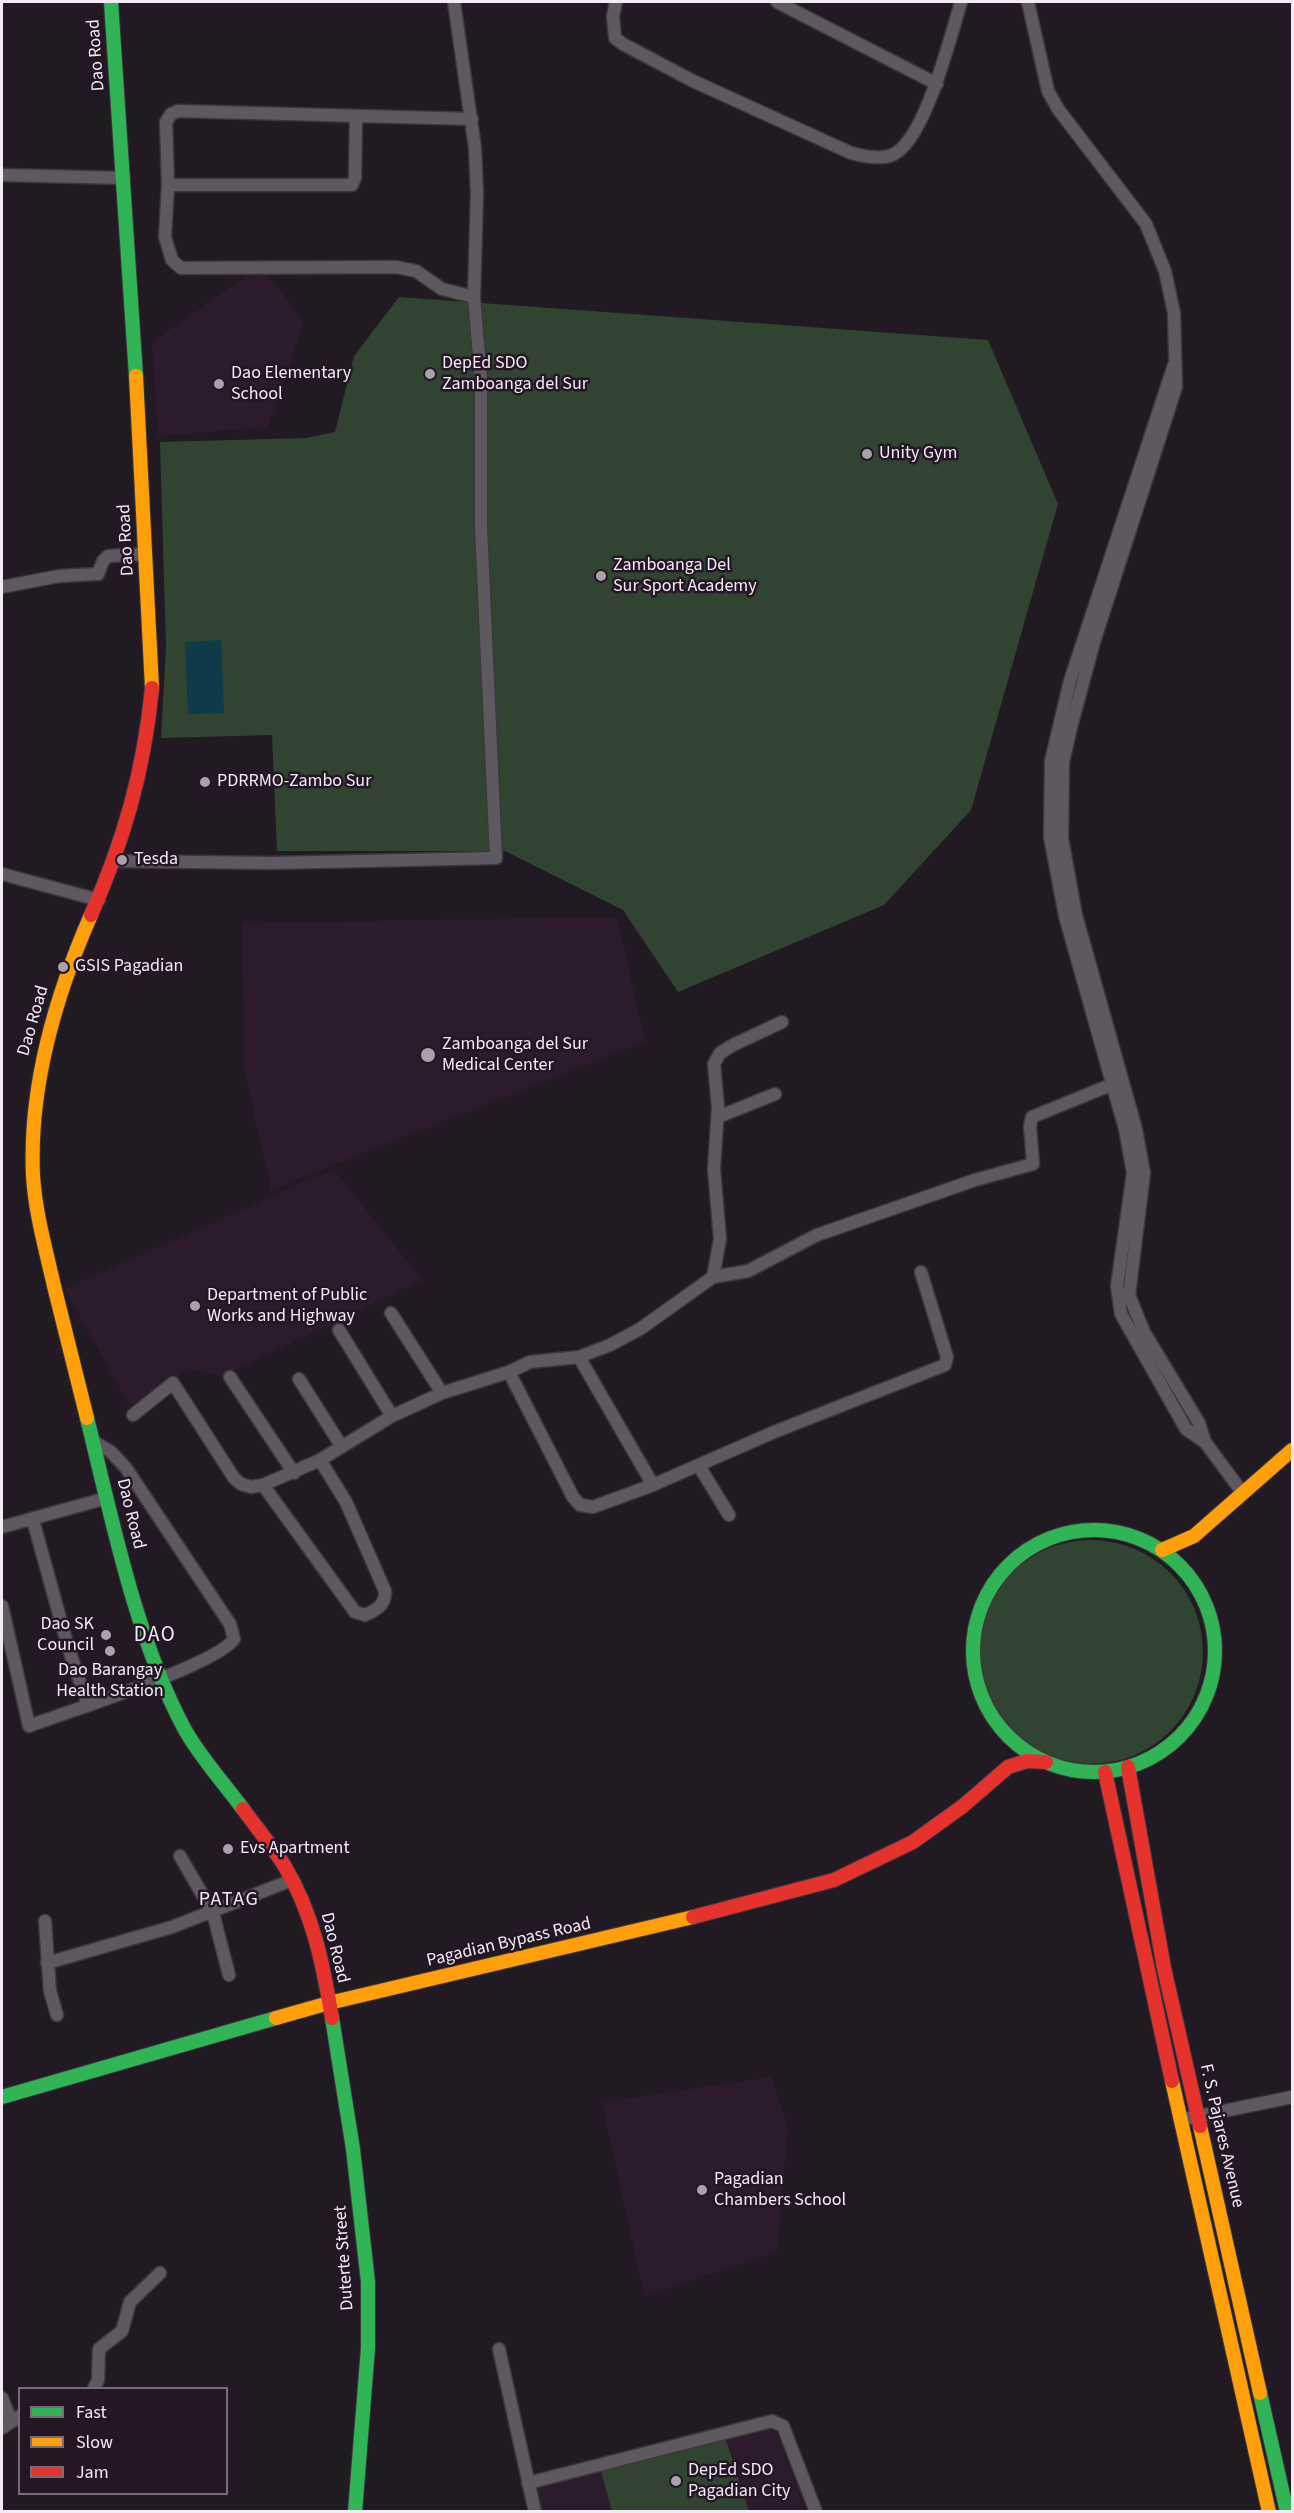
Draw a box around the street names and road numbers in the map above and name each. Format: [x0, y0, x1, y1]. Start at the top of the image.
street label: Dao Road [84, 18, 110, 92]
street label: Dao Road [114, 503, 140, 577]
street label: Dao Road [14, 983, 54, 1059]
street label: Dao Road [111, 1476, 149, 1552]
street label: Dao Road [315, 1910, 353, 1986]
street label: Pagadian Bypass Road [425, 1914, 593, 1972]
street label: F. S. Pajares Avenue [1194, 2062, 1248, 2210]
street label: Duterte Street [331, 2205, 359, 2311]

